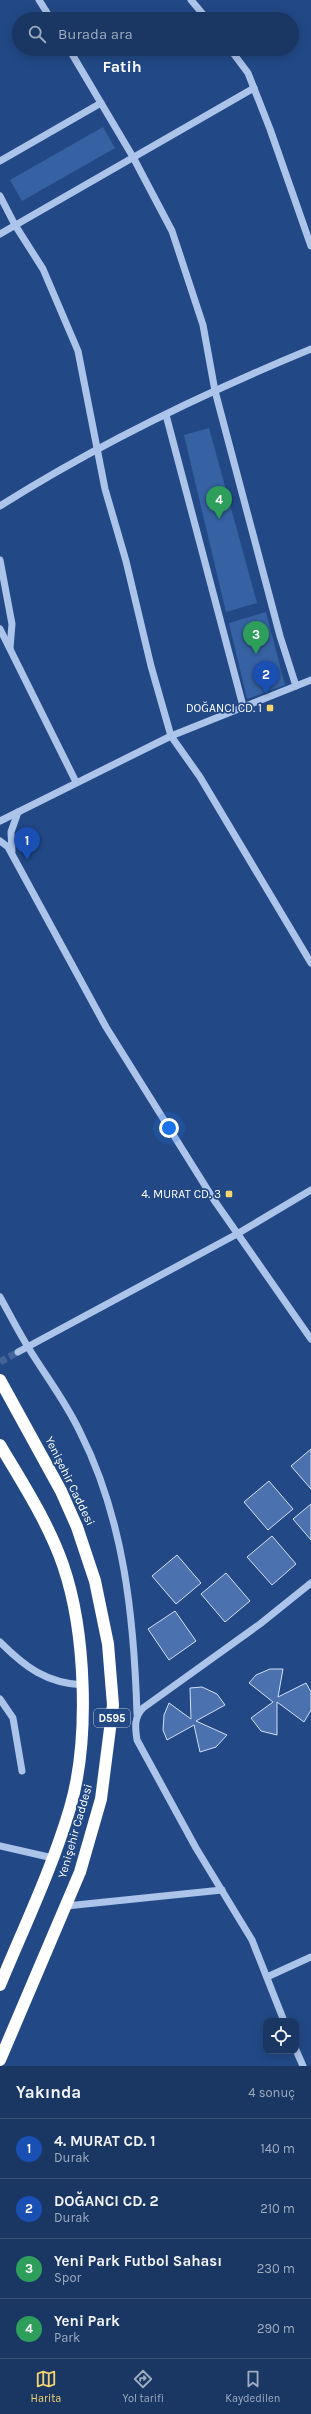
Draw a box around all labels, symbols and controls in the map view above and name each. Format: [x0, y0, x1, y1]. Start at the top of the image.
search box [12, 12, 299, 56]
icon: search [26, 23, 48, 45]
text: Burada ara [58, 25, 133, 43]
district label: Fatih [102, 57, 142, 76]
pin: 4 [206, 486, 232, 519]
pin: 3 [243, 621, 269, 654]
pin: 2 [253, 661, 279, 694]
place label: DOĞANCI CD. 1 [186, 701, 262, 715]
marker: DOĞANCI CD. 1 [265, 703, 275, 713]
pin: 1 [14, 827, 40, 860]
your location [159, 1118, 179, 1138]
place label: 4. MURAT CD. 3 [141, 1187, 221, 1201]
marker: 4. MURAT CD. 3 [224, 1189, 234, 1199]
street label: Yenişehir Caddesi [42, 1434, 98, 1528]
road number: D595 [94, 1709, 130, 1727]
street label: Yenişehir Caddesi [55, 1782, 95, 1880]
map controls [263, 2018, 299, 2054]
button: locate [263, 2018, 299, 2054]
text: Yakında [16, 2082, 81, 2102]
text: 4 sonuç [248, 2085, 295, 2100]
text: 4. MURAT CD. 1 [54, 2132, 156, 2150]
text: 1 [27, 2141, 31, 2156]
text: 140 m [260, 2141, 295, 2156]
text: Durak [54, 2150, 90, 2165]
text: DOĞANCI CD. 2 [54, 2192, 159, 2210]
text: 2 [25, 2201, 33, 2216]
text: 210 m [260, 2201, 295, 2216]
text: Durak [54, 2210, 90, 2225]
text: Yeni Park Futbol Sahası [54, 2252, 222, 2270]
text: 3 [25, 2261, 33, 2276]
text: 230 m [257, 2261, 295, 2276]
text: Spor [54, 2270, 81, 2285]
text: Yeni Park [54, 2312, 120, 2330]
text: 4 [25, 2321, 33, 2336]
text: 290 m [257, 2321, 295, 2336]
text: Park [54, 2330, 80, 2345]
tab: Harita [31, 2368, 61, 2405]
tab: Yol tarifi [123, 2368, 164, 2405]
tab: Kaydedilen [225, 2368, 280, 2405]

